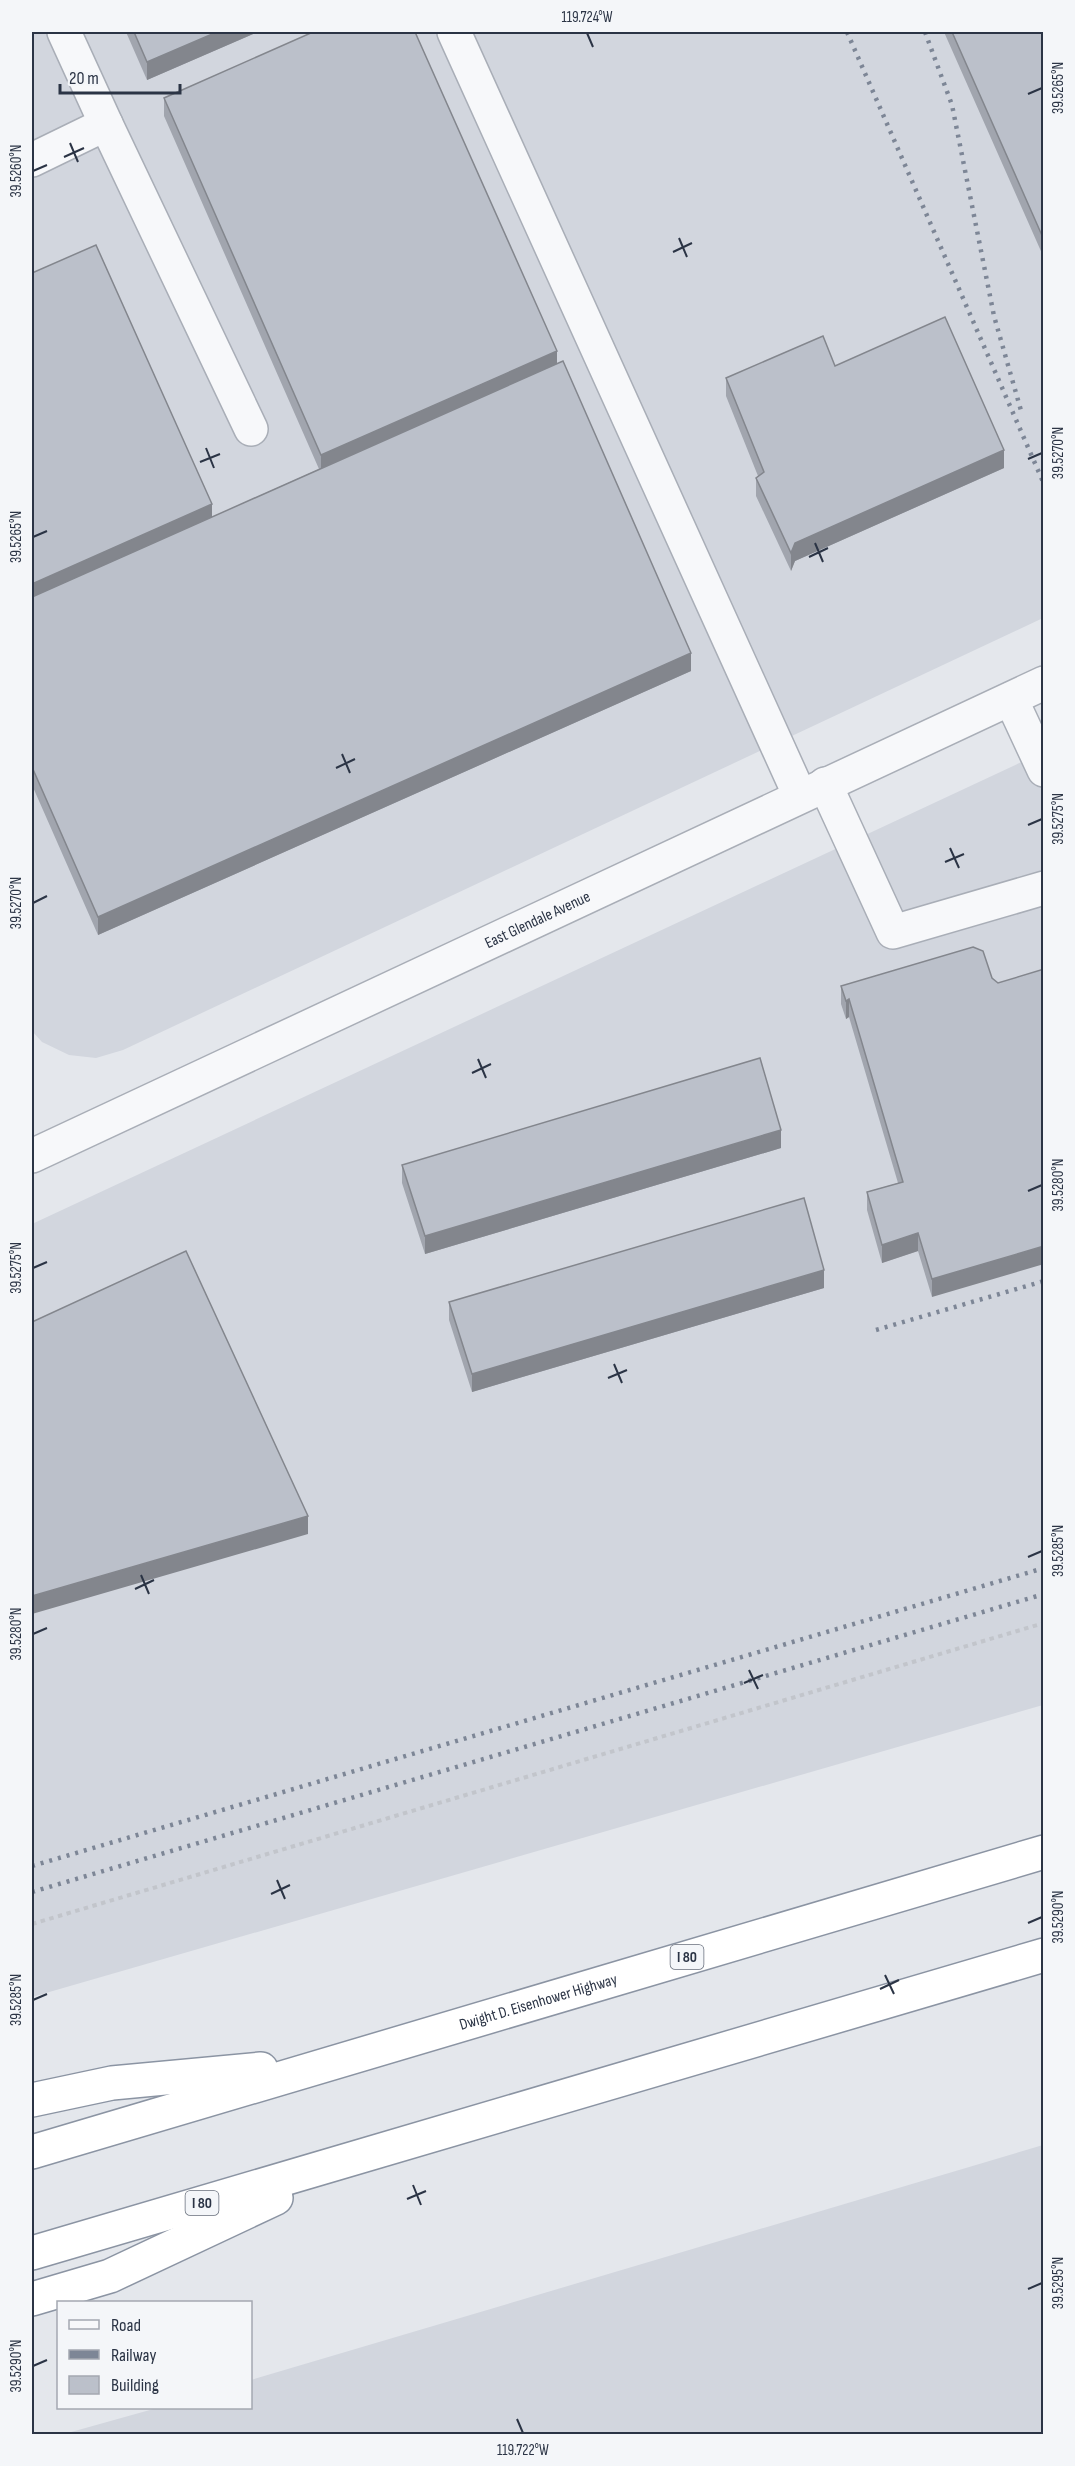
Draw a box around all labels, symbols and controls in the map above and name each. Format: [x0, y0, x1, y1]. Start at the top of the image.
text: 119.724°W [561, 8, 613, 27]
scale bar [60, 57, 180, 95]
text: 39.5265°N [1049, 62, 1068, 114]
text: 20 m [69, 68, 99, 89]
text: 39.5260°N [7, 145, 26, 197]
text: 39.5270°N [1049, 427, 1068, 479]
text: 39.5265°N [7, 511, 26, 563]
text: 39.5275°N [1049, 793, 1068, 845]
text: 39.5270°N [7, 877, 26, 929]
street label: East Glendale Avenue [482, 887, 593, 952]
text: 39.5280°N [1049, 1159, 1068, 1211]
text: 39.5275°N [7, 1242, 26, 1294]
text: 39.5285°N [1049, 1525, 1068, 1577]
text: 39.5280°N [7, 1608, 26, 1660]
text: 39.5290°N [1049, 1891, 1068, 1943]
road number: I 80 [670, 1945, 704, 1969]
street label: Dwight D. Eisenhower Highway [457, 1970, 619, 2034]
text: 39.5285°N [7, 1974, 26, 2026]
road number: I 80 [186, 2191, 218, 2215]
text: 39.5295°N [1049, 2257, 1068, 2309]
legend [57, 2301, 252, 2409]
text: Road [111, 2315, 141, 2336]
text: 39.5290°N [7, 2340, 26, 2392]
text: Railway [111, 2345, 156, 2366]
text: Building [111, 2375, 159, 2396]
text: 119.722°W [497, 2441, 549, 2460]

